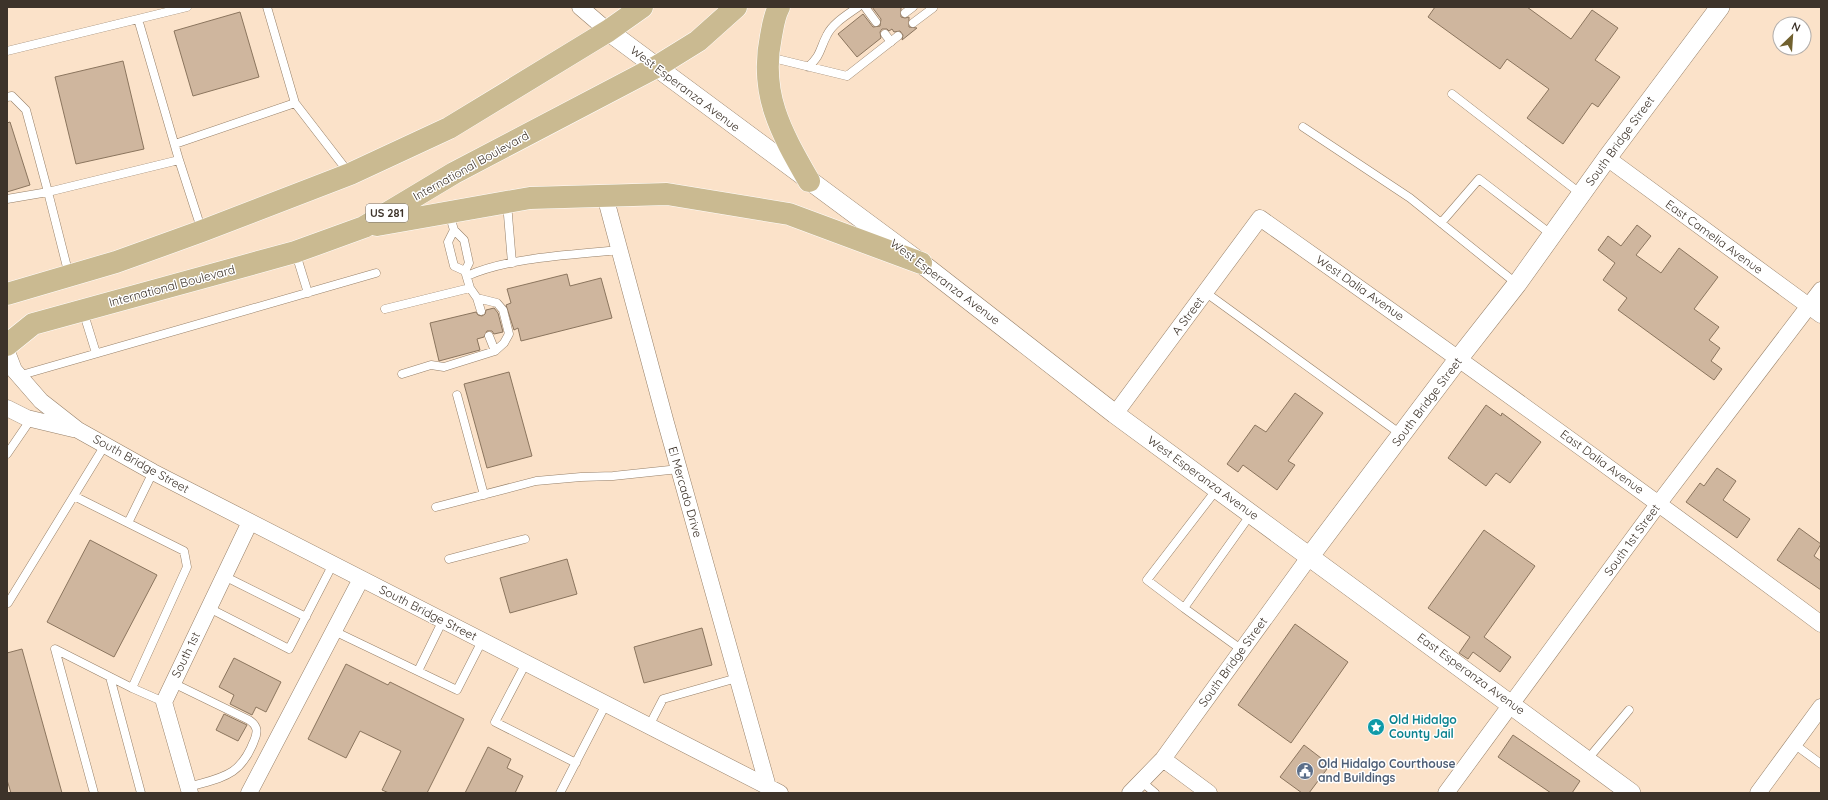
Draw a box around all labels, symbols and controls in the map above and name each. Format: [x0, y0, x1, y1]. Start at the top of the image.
north arrow [1772, 16, 1812, 56]
text: N [1790, 19, 1803, 35]
street label: West Esperanza Avenue [627, 42, 743, 135]
street label: South Bridge Street [1582, 93, 1657, 189]
street label: International Boulevard [410, 127, 531, 204]
street label: East Camelia Avenue [1663, 196, 1766, 277]
road number: US 281 [366, 204, 408, 222]
street label: West Esperanza Avenue [887, 235, 1003, 328]
street label: West Dalia Avenue [1313, 252, 1407, 324]
street label: International Boulevard [107, 261, 237, 310]
street label: A Street [1168, 294, 1207, 338]
street label: South Bridge Street [1388, 354, 1465, 449]
street label: East Dalia Avenue [1557, 426, 1647, 497]
street label: South Bridge Street [91, 431, 192, 496]
street label: West Esperanza Avenue [1145, 432, 1262, 523]
street label: El Mercado Drive [665, 445, 706, 539]
street label: South 1st Street [1600, 501, 1663, 579]
street label: South Bridge Street [377, 582, 479, 644]
street label: South Bridge Street [1195, 614, 1270, 710]
street label: South 1st [168, 629, 203, 680]
street label: East Esperanza Avenue [1414, 629, 1528, 718]
place label: Old Hidalgo County Jail [1389, 712, 1457, 741]
place icon: Old Hidalgo County Jail [1366, 717, 1386, 737]
place label: Old Hidalgo Courthouse and Buildings [1318, 756, 1456, 785]
public building icon: Old Hidalgo Courthouse and Buildings [1295, 761, 1315, 781]

